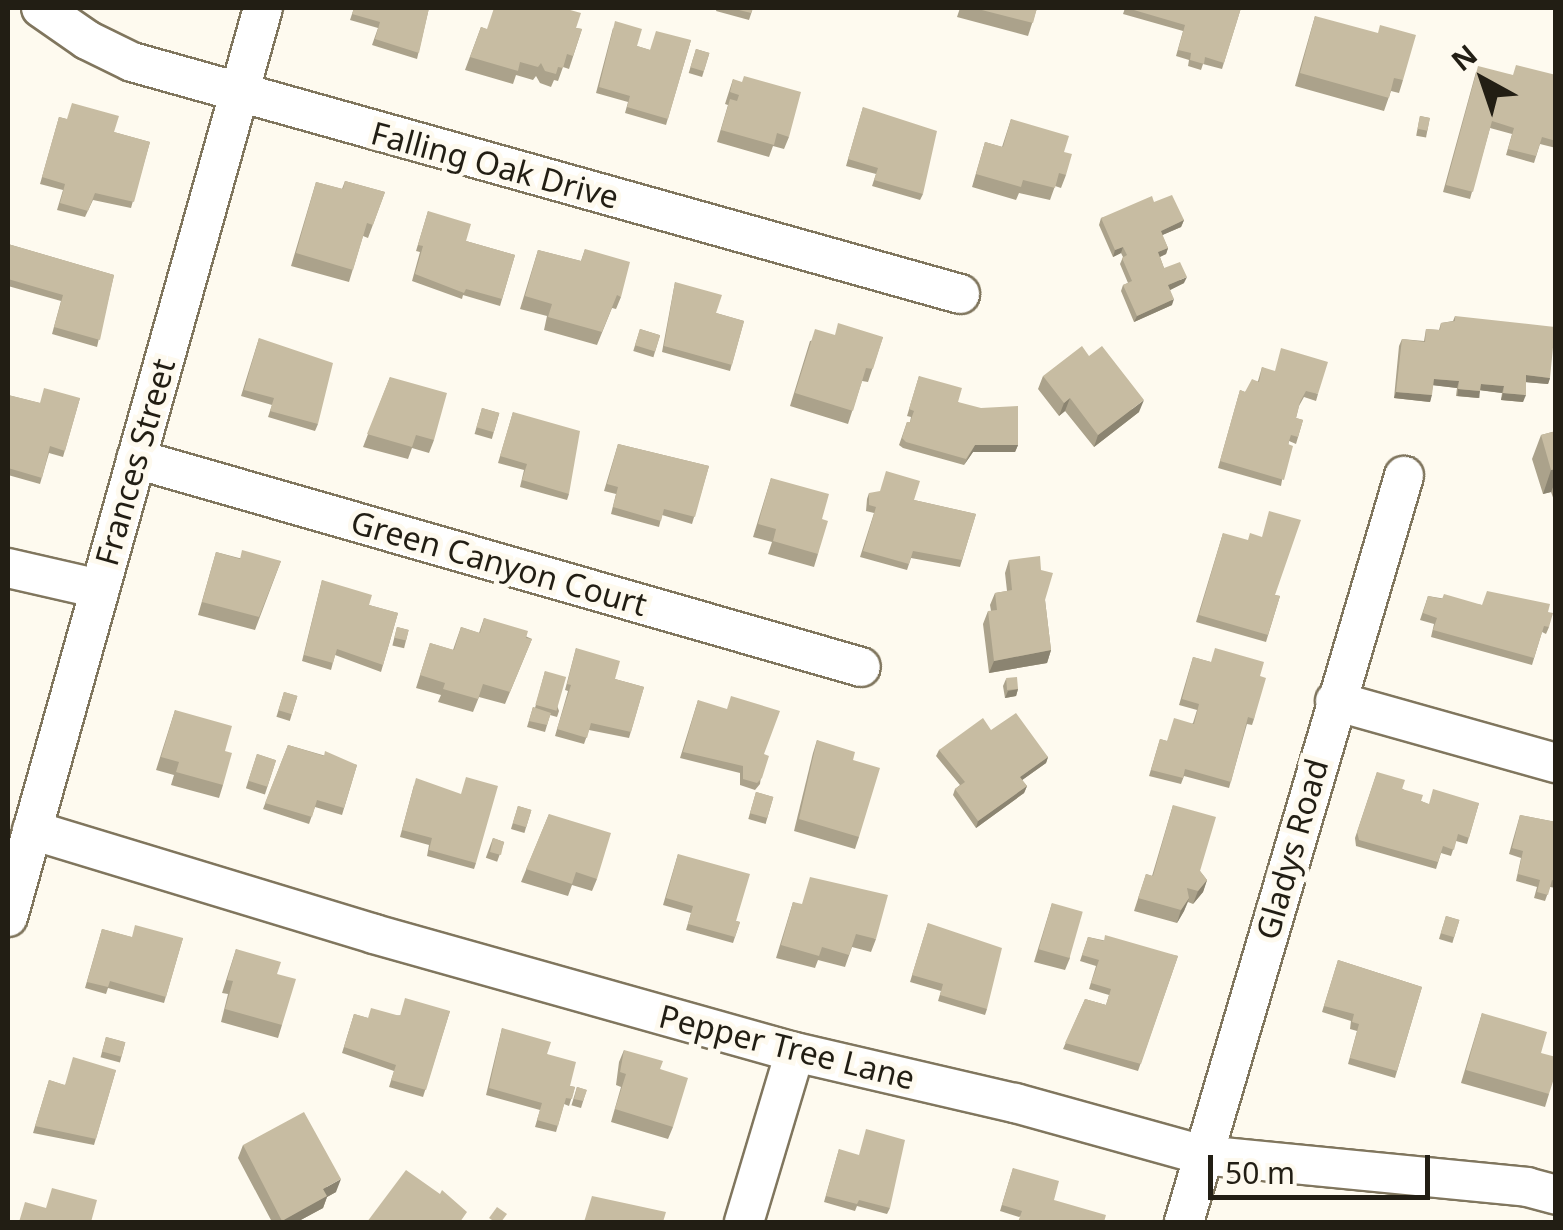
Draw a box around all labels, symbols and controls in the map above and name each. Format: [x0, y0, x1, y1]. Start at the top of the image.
north arrow [1433, 30, 1533, 130]
text: N [1443, 35, 1485, 79]
street label: Falling Oak Drive [367, 114, 623, 216]
street label: Frances Street [87, 354, 183, 570]
street label: Green Canyon Court [347, 502, 651, 624]
street label: Gladys Road [1248, 754, 1336, 944]
street label: Pepper Tree Lane [655, 997, 919, 1097]
scale bar [1213, 1135, 1436, 1197]
text: 50 m [1225, 1152, 1295, 1193]

